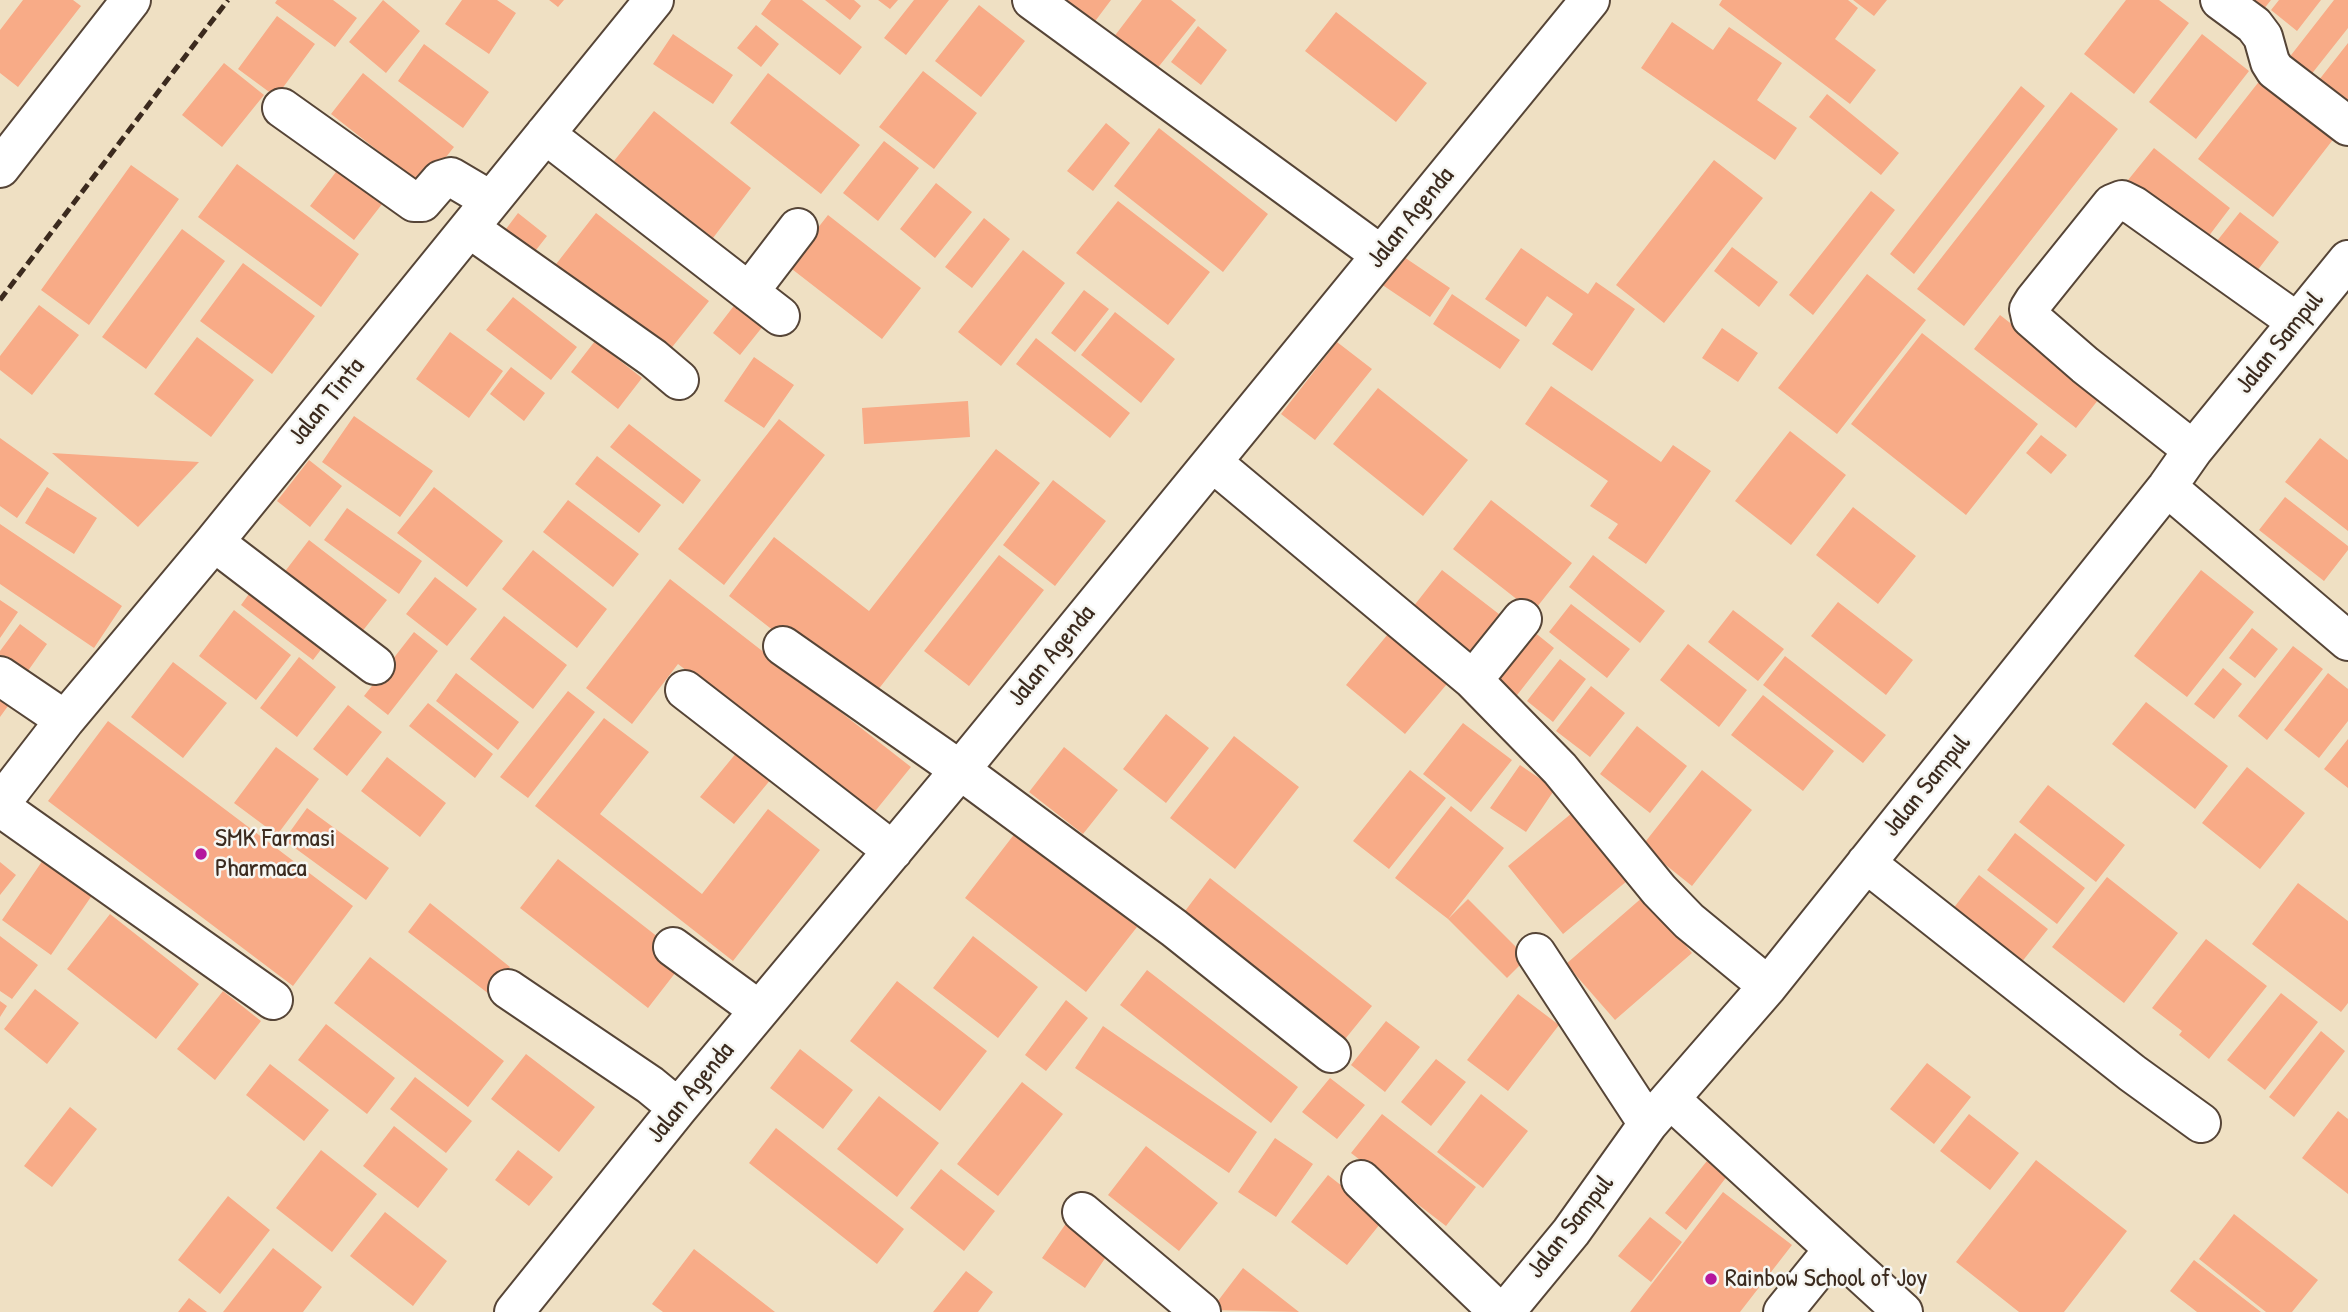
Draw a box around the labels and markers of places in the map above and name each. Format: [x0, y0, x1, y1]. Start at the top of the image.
place label: SMK Farmasi Pharmaca [215, 823, 336, 884]
marker: SMK Farmasi Pharmaca [193, 846, 209, 862]
place label: Rainbow School of Joy [1725, 1263, 1927, 1295]
marker: Rainbow School of Joy [1703, 1271, 1719, 1287]

